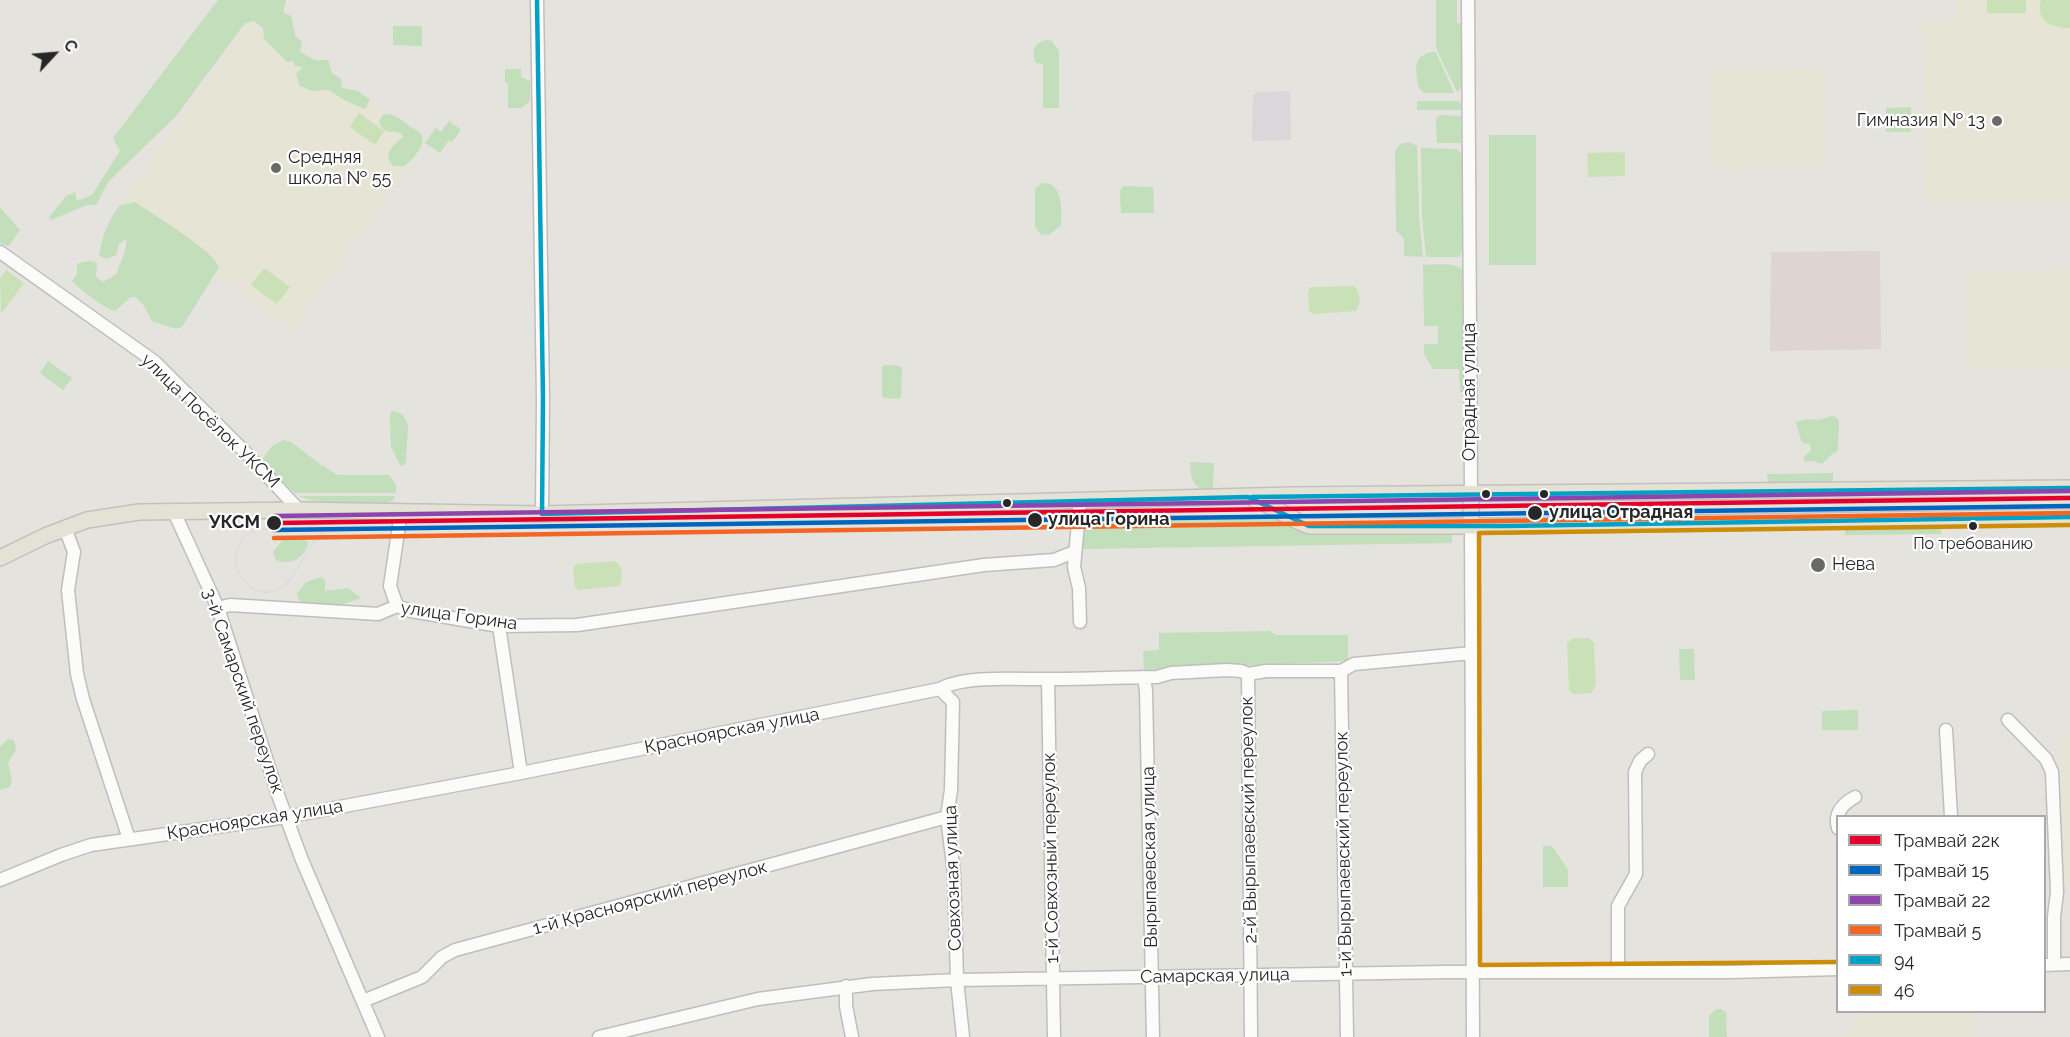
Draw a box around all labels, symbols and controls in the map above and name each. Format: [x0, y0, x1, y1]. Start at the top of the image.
north arrow [24, 24, 84, 84]
text: С [60, 37, 82, 55]
place label: Гимназия № 13 [1857, 110, 1985, 132]
marker: Гимназия № 13 [1990, 114, 2004, 128]
place label: Средняя школа № 55 [288, 147, 391, 190]
marker: Средняя школа № 55 [269, 161, 283, 175]
street label: Отрадная улица [1459, 323, 1481, 461]
street label: улица Посёлок УКСМ [136, 349, 284, 493]
unlabelled marker [1480, 488, 1492, 500]
unlabelled marker [1538, 488, 1550, 500]
unlabelled marker [1001, 497, 1013, 509]
place label: улица Отрадная [1549, 502, 1693, 524]
marker: улица Отрадная [1526, 504, 1544, 522]
place label: улица Горина [1048, 509, 1170, 531]
marker: улица Горина [1026, 511, 1044, 529]
place label: УКСМ [209, 512, 260, 534]
marker: УКСМ [265, 514, 283, 532]
marker: По требованию [1967, 520, 1979, 532]
place label: По требованию [1913, 534, 2033, 554]
place label: Нева [1832, 554, 1875, 576]
marker: Нева [1809, 556, 1827, 574]
street label: 3-й Самарский переулок [198, 586, 288, 796]
street label: улица Горина [399, 597, 519, 635]
street label: 2-й Вырыпаевский переулок [1236, 696, 1262, 944]
street label: Красноярская улица [643, 703, 821, 759]
street label: 1-й Вырыпаевский переулок [1331, 731, 1357, 977]
street label: 1-й Совхозный переулок [1038, 752, 1064, 964]
street label: Вырыпаевская улица [1138, 766, 1162, 948]
street label: Красноярская улица [166, 795, 344, 845]
street label: Совхозная улица [940, 805, 966, 951]
legend [1836, 815, 2046, 1013]
text: Трамвай 22к [1894, 830, 2000, 851]
street label: 1-й Красноярский переулок [530, 856, 770, 940]
text: Трамвай 15 [1894, 860, 1989, 881]
text: Трамвай 22 [1894, 890, 1990, 911]
text: Трамвай 5 [1894, 920, 1981, 941]
text: 94 [1894, 950, 1914, 971]
street label: Самарская улица [1140, 964, 1290, 988]
text: 46 [1894, 980, 1915, 1001]

